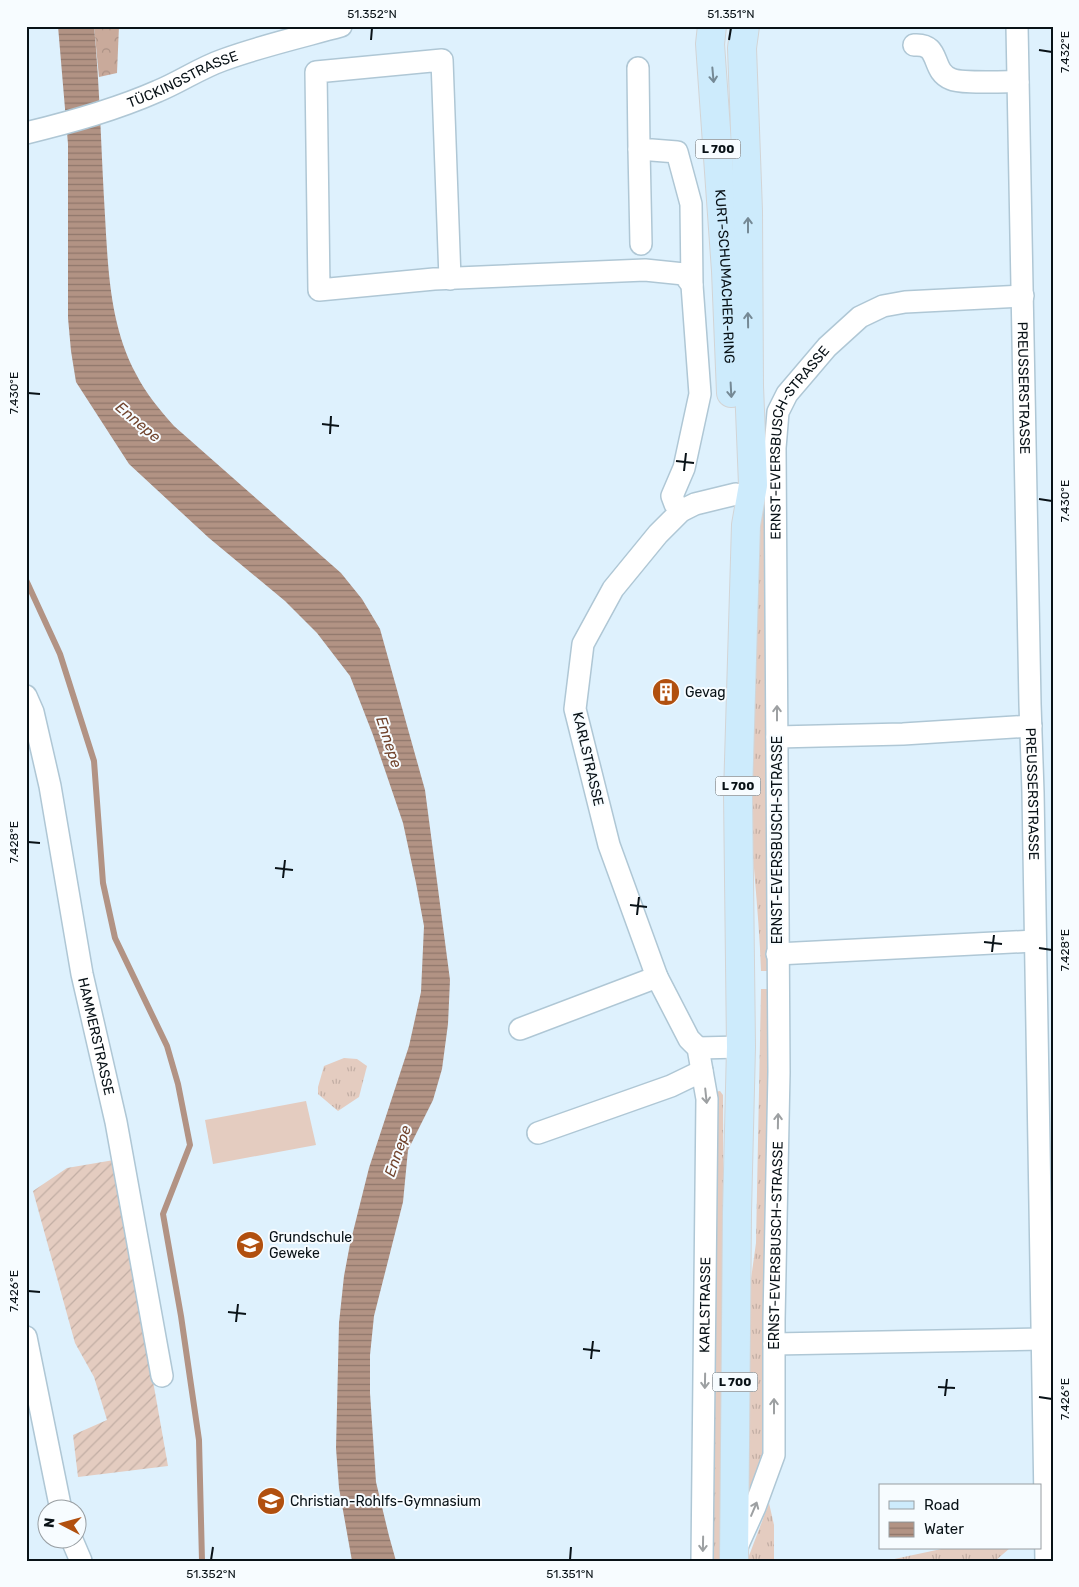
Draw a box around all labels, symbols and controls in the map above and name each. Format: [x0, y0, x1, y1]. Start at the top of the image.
text: 51.352°N [347, 7, 397, 21]
text: 51.351°N [707, 7, 755, 21]
text: 7.432°E [1058, 31, 1072, 73]
street label: TÜCKINGSTRASSE [125, 47, 240, 111]
one-way arrow [708, 66, 718, 82]
road number: L 700 [696, 140, 740, 158]
street label: KURT-SCHUMACHER-RING [712, 188, 738, 364]
one-way arrow [743, 218, 753, 234]
one-way arrow [744, 312, 753, 328]
street label: PREUSSERSTRASSE [1014, 321, 1034, 454]
street label: ERNST-EVERSBUSCH-STRASSE [766, 342, 833, 540]
text: 7.430°E [7, 372, 21, 414]
one-way arrow [727, 381, 736, 397]
water label: Ennepe [112, 398, 165, 446]
text: 7.430°E [1058, 480, 1072, 522]
building icon: Gevag [651, 677, 681, 707]
place label: Gevag [685, 684, 726, 701]
one-way arrow [772, 706, 782, 722]
street label: KARLSTRASSE [569, 710, 607, 808]
water label: Ennepe [372, 714, 406, 771]
street label: PREUSSERSTRASSE [1022, 727, 1043, 860]
street label: ERNST-EVERSBUSCH-STRASSE [769, 736, 786, 944]
road number: L 700 [716, 776, 760, 796]
text: 7.428°E [7, 821, 21, 863]
text: 7.428°E [1058, 929, 1072, 971]
street label: HAMMERSTRASSE [75, 976, 118, 1097]
one-way arrow [701, 1088, 711, 1104]
one-way arrow [773, 1113, 783, 1130]
water label: Ennepe [381, 1122, 415, 1179]
street label: ERNST-EVERSBUSCH-STRASSE [765, 1141, 786, 1350]
place label: Grundschule Geweke [269, 1229, 352, 1262]
school or university icon: Grundschule Geweke [235, 1230, 265, 1260]
street label: KARLSTRASSE [696, 1257, 714, 1353]
text: 7.426°E [7, 1270, 21, 1312]
road number: L 700 [712, 1372, 758, 1391]
one-way arrow [700, 1373, 709, 1389]
text: 7.426°E [1058, 1378, 1072, 1420]
one-way arrow [769, 1398, 779, 1414]
legend [879, 1484, 1042, 1550]
school or university icon: Christian-Rohlfs-Gymnasium [256, 1486, 286, 1516]
place label: Christian-Rohlfs-Gymnasium [290, 1493, 481, 1510]
text: Road [924, 1496, 960, 1514]
north arrow [38, 1500, 88, 1550]
one-way arrow [750, 1502, 759, 1517]
text: N [41, 1517, 59, 1529]
text: Water [924, 1520, 964, 1538]
one-way arrow [698, 1536, 707, 1552]
text: 51.352°N [186, 1567, 236, 1581]
text: 51.351°N [546, 1567, 594, 1581]

